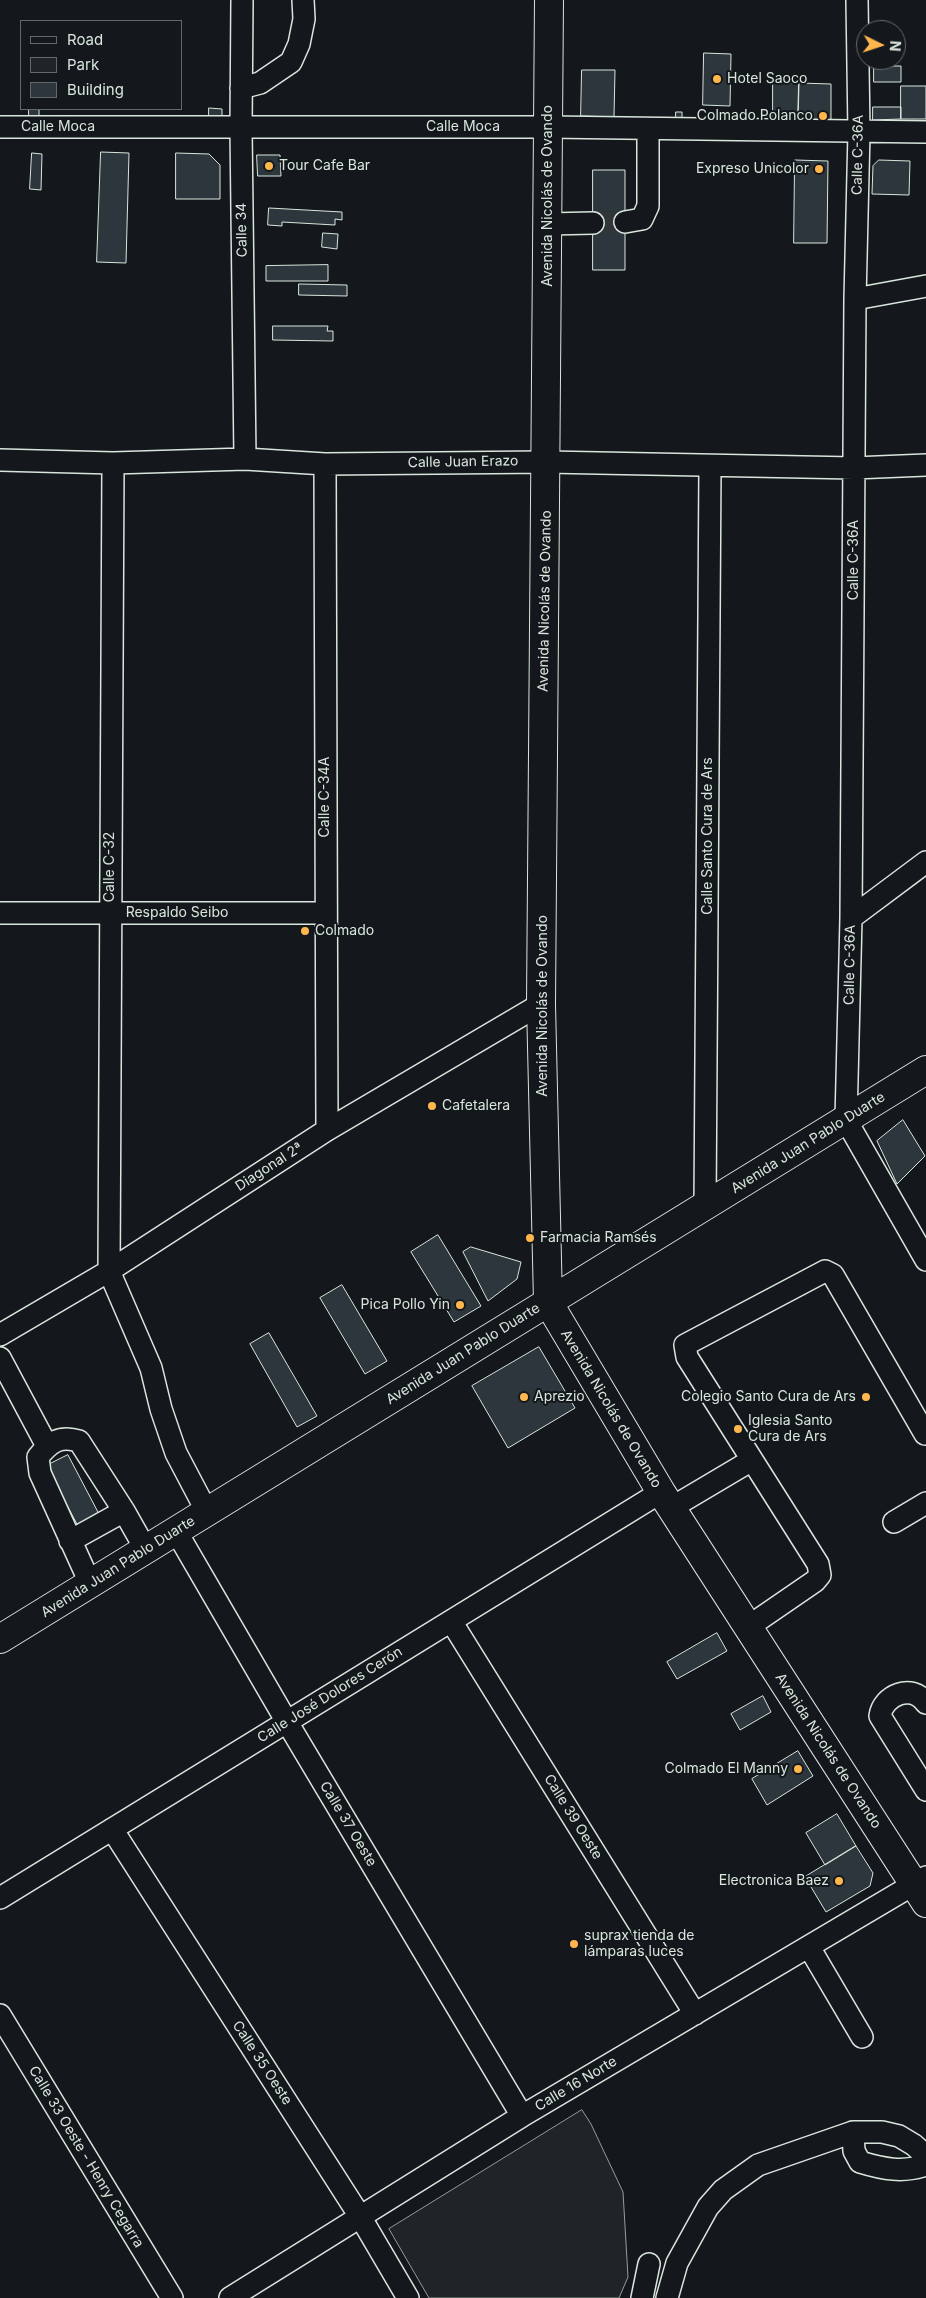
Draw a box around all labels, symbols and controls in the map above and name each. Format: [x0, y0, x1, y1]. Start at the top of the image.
legend [20, 20, 182, 110]
north arrow [856, 20, 906, 70]
text: Road [67, 30, 103, 49]
text: N [887, 40, 904, 52]
text: Park [67, 55, 99, 74]
place label: Hotel Saoco [727, 71, 807, 87]
marker: Hotel Saoco [711, 73, 723, 85]
text: Building [67, 80, 124, 99]
street label: Avenida Nicolás de Ovando [540, 105, 556, 287]
place label: Colmado Polanco [697, 108, 813, 124]
marker: Colmado Polanco [817, 110, 829, 122]
street label: Calle C-36A [849, 115, 867, 195]
street label: Calle Moca [21, 119, 95, 135]
street label: Calle Moca [426, 119, 500, 135]
place label: Tour Cafe Bar [279, 158, 370, 174]
marker: Tour Cafe Bar [263, 160, 275, 172]
place label: Expreso Unicolor [696, 161, 809, 177]
marker: Expreso Unicolor [813, 163, 825, 175]
street label: Calle 34 [233, 203, 251, 257]
street label: Calle Juan Erazo [407, 453, 519, 471]
street label: Avenida Nicolás de Ovando [535, 510, 555, 692]
street label: Calle C-36A [846, 520, 862, 600]
street label: Calle C-34A [317, 757, 333, 837]
street label: Calle Santo Cura de Ars [700, 757, 716, 915]
street label: Calle C-32 [102, 832, 118, 902]
street label: Respaldo Seibo [126, 905, 228, 921]
street label: Avenida Nicolás de Ovando [535, 915, 551, 1097]
place label: Colmado [315, 923, 374, 939]
marker: Colmado [299, 925, 311, 937]
street label: Calle C-36A [841, 925, 859, 1005]
street label: Avenida Juan Pablo Duarte [728, 1089, 888, 1197]
place label: Cafetalera [442, 1098, 510, 1114]
marker: Cafetalera [426, 1100, 438, 1112]
street label: Diagonal 2ª [232, 1139, 306, 1195]
place label: Farmacia Ramsés [540, 1230, 657, 1246]
marker: Farmacia Ramsés [524, 1232, 536, 1244]
place label: Pica Pollo Yin [361, 1297, 450, 1313]
marker: Pica Pollo Yin [454, 1299, 466, 1311]
street label: Avenida Juan Pablo Duarte [383, 1300, 543, 1408]
street label: Avenida Nicolás de Ovando [557, 1327, 665, 1491]
place label: Aprezio [534, 1389, 585, 1405]
place label: Colegio Santo Cura de Ars [681, 1389, 856, 1405]
marker: Aprezio [518, 1391, 530, 1403]
marker: Colegio Santo Cura de Ars [860, 1391, 872, 1403]
place label: Iglesia Santo Cura de Ars [748, 1413, 832, 1445]
marker: Iglesia Santo Cura de Ars [732, 1423, 744, 1435]
street label: Avenida Juan Pablo Duarte [38, 1513, 198, 1621]
street label: Calle José Dolores Cerón [254, 1643, 406, 1747]
street label: Avenida Nicolás de Ovando [771, 1670, 885, 1832]
place label: Colmado El Manny [665, 1761, 788, 1777]
marker: Colmado El Manny [792, 1763, 804, 1775]
street label: Calle 39 Oeste [540, 1771, 606, 1863]
street label: Calle 37 Oeste [316, 1778, 380, 1870]
place label: Electronica Baez [719, 1873, 829, 1889]
marker: Electronica Baez [833, 1875, 845, 1887]
place label: suprax tienda de lámparas luces [584, 1928, 694, 1960]
marker: suprax tienda de lámparas luces [568, 1938, 580, 1950]
street label: Calle 35 Oeste [229, 2018, 295, 2108]
street label: Calle 16 Norte [532, 2053, 620, 2115]
street label: Calle 33 Oeste - Henry Cegarra [25, 2063, 147, 2251]

